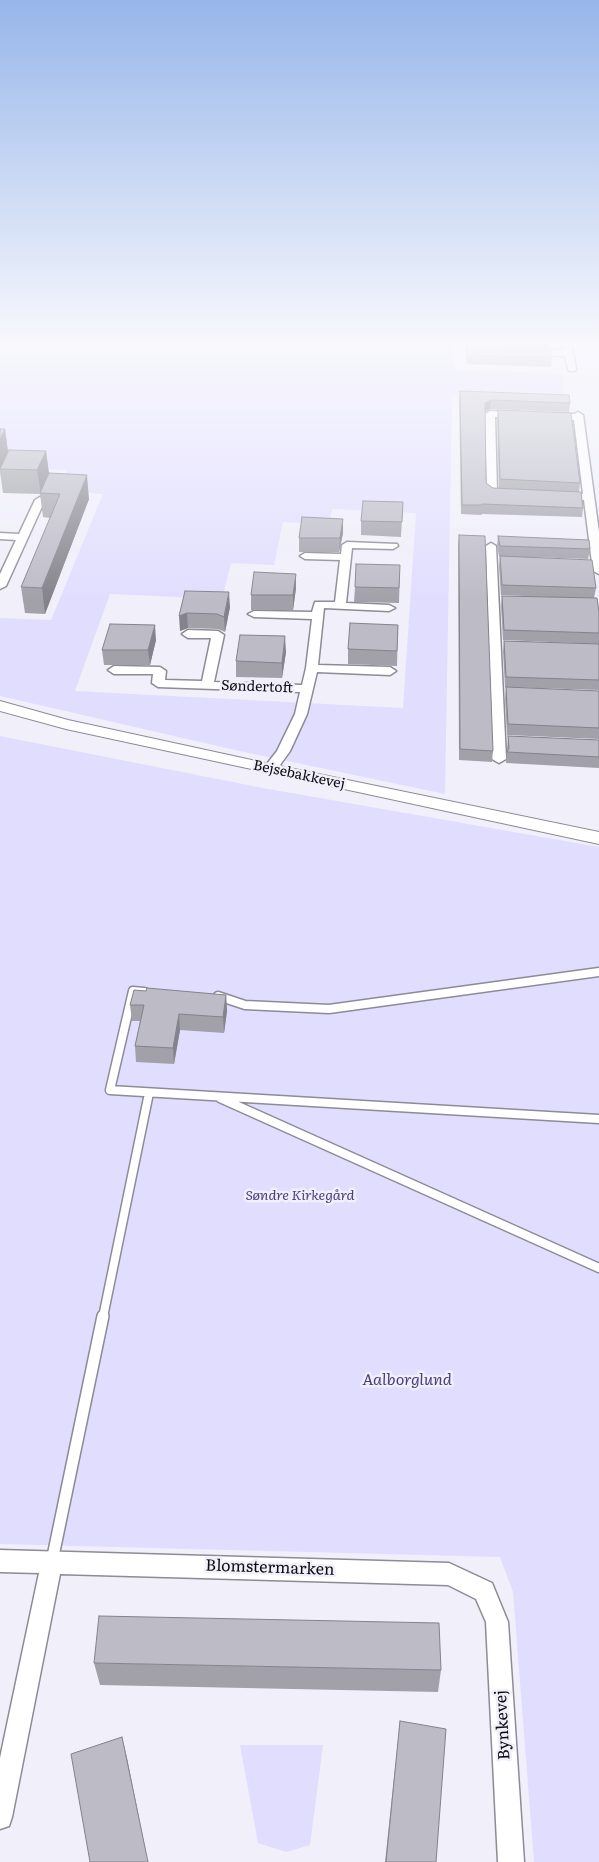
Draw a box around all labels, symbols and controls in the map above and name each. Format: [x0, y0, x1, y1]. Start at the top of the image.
street label: Søndertoft [221, 677, 293, 697]
street label: Bejsebakkevej [252, 757, 346, 793]
park label: Søndre Kirkegård [246, 1188, 354, 1204]
park label: Aalborglund [362, 1370, 452, 1390]
street label: Blomstermarken [205, 1556, 335, 1580]
street label: Bynkevej [492, 1690, 514, 1760]

